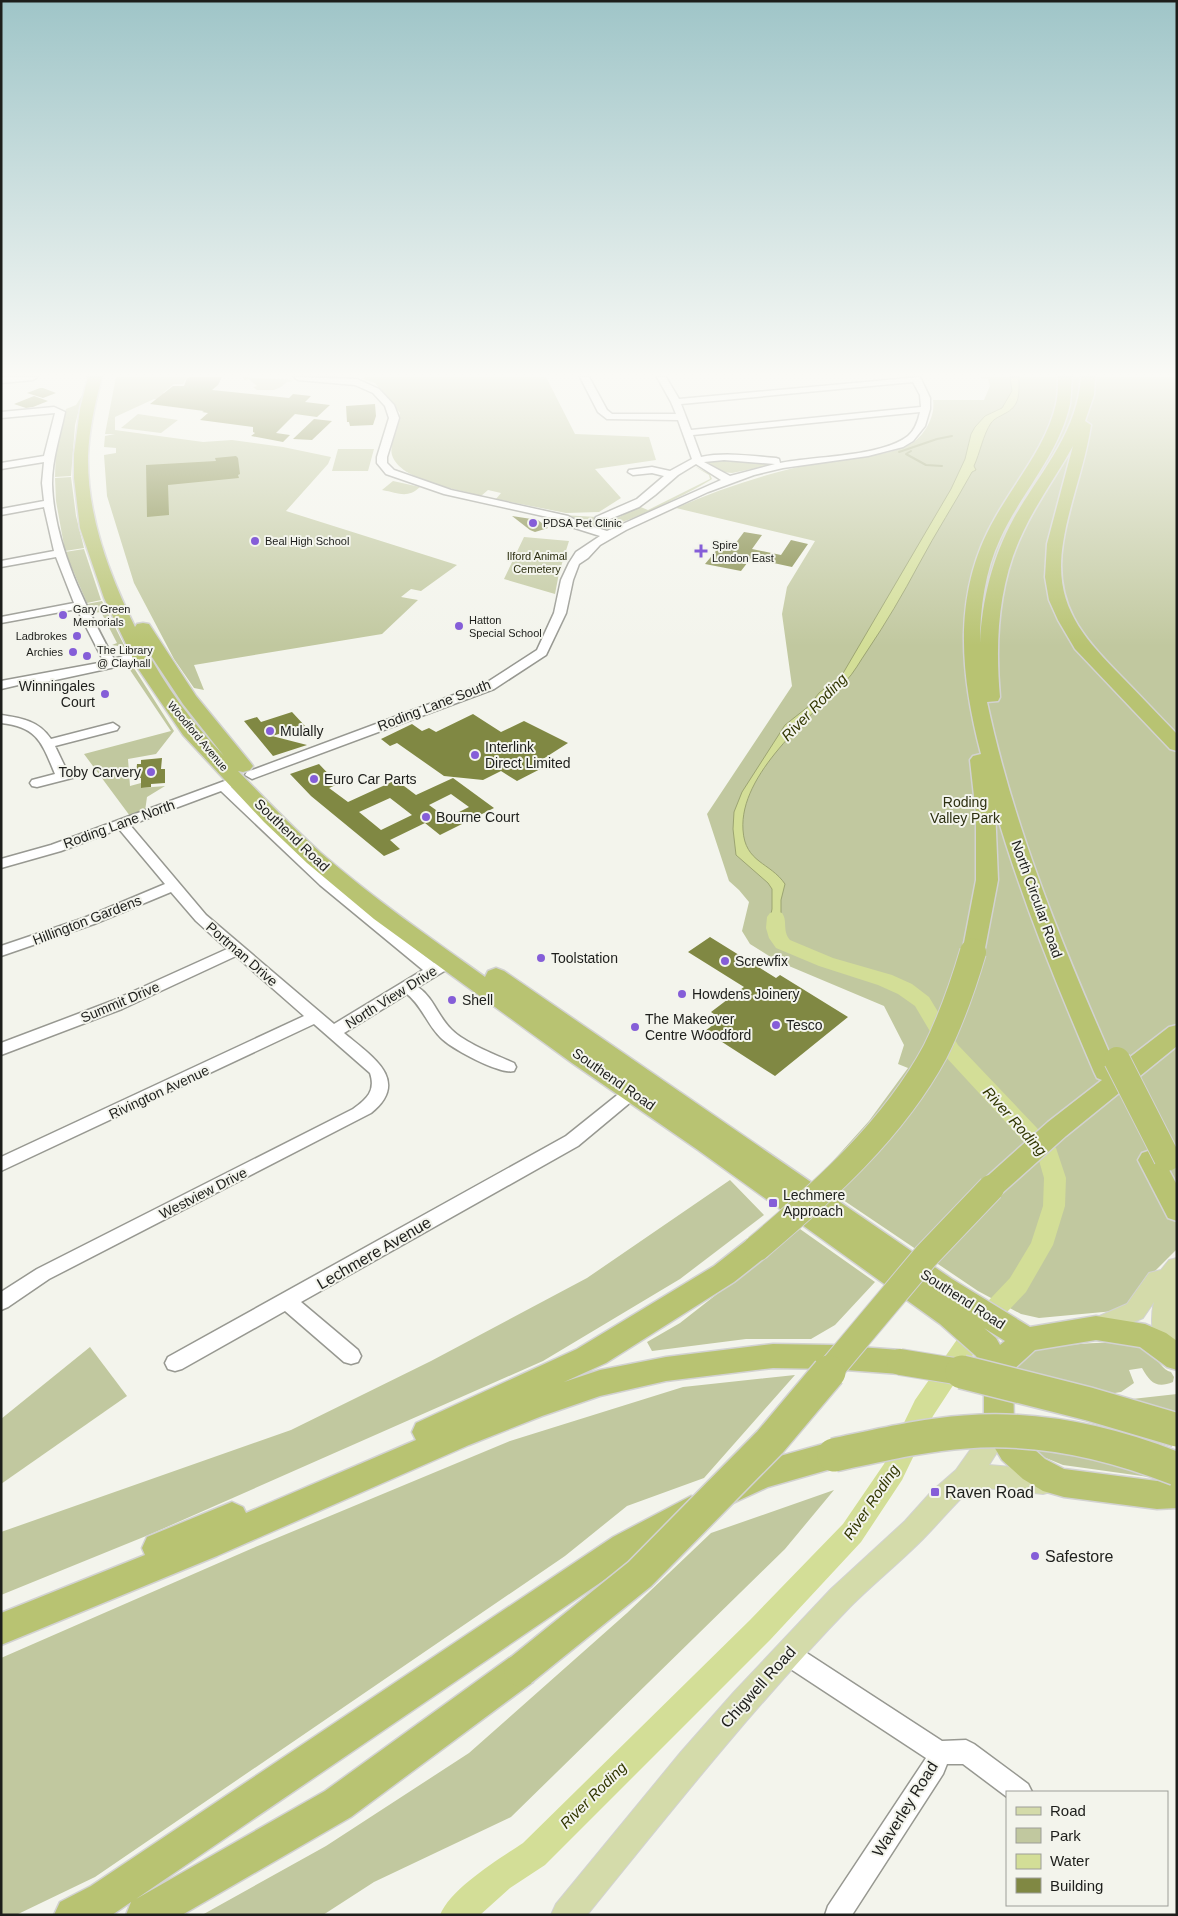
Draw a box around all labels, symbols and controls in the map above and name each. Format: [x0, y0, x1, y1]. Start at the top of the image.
marker: PDSA Pet Clinic [527, 517, 539, 529]
place label: PDSA Pet Clinic [543, 517, 622, 529]
marker: Beal High School [249, 535, 261, 547]
place label: Beal High School [265, 535, 349, 547]
place label: Spire London East [712, 539, 774, 564]
marker: Spire London East [694, 544, 708, 558]
park label: Ilford Animal Cemetery [507, 550, 567, 575]
place label: Gary Green Memorials [73, 603, 130, 628]
marker: Gary Green Memorials [57, 609, 69, 621]
place label: Hatton Special School [469, 614, 542, 639]
marker: Hatton Special School [453, 620, 465, 632]
place label: Ladbrokes [16, 630, 67, 642]
marker: Ladbrokes [71, 630, 83, 642]
place label: The Library @ Clayhall [97, 644, 153, 669]
place label: Archies [26, 646, 63, 658]
marker: Archies [67, 646, 79, 658]
marker: The Library @ Clayhall [81, 650, 93, 662]
water label: River Roding [778, 669, 851, 744]
street label: Roding Lane South [375, 676, 493, 734]
place label: Winningales Court [19, 678, 95, 710]
marker: Winningales Court [99, 688, 111, 700]
street label: Woodford Avenue [165, 699, 231, 773]
place label: Mulally [280, 723, 324, 739]
marker: Mulally [264, 725, 276, 737]
place label: Interlink Direct Limited [485, 739, 571, 771]
marker: Interlink Direct Limited [469, 749, 481, 761]
place label: Toby Carvery [59, 764, 141, 780]
marker: Toby Carvery [145, 766, 157, 778]
place label: Euro Car Parts [324, 771, 417, 787]
marker: Euro Car Parts [308, 773, 320, 785]
park label: Roding Valley Park [930, 794, 1001, 826]
street label: Southend Road [251, 795, 333, 875]
street label: Roding Lane North [61, 796, 177, 852]
place label: Bourne Court [436, 809, 519, 825]
marker: Bourne Court [420, 811, 432, 823]
street label: North Circular Road [1008, 838, 1066, 960]
street label: Hillington Gardens [30, 892, 144, 948]
street label: Portman Drive [203, 919, 281, 990]
place label: Toolstation [551, 950, 618, 966]
marker: Toolstation [535, 952, 547, 964]
place label: Screwfix [735, 953, 788, 969]
marker: Screwfix [719, 955, 731, 967]
street label: North View Drive [342, 962, 440, 1032]
street label: Summit Drive [78, 978, 162, 1026]
place label: Howdens Joinery [692, 986, 799, 1002]
marker: Howdens Joinery [676, 988, 688, 1000]
place label: Shell [462, 992, 493, 1008]
marker: Shell [446, 994, 458, 1006]
place label: The Makeover Centre Woodford [645, 1011, 751, 1043]
place label: Tesco [786, 1017, 823, 1033]
marker: Tesco [770, 1019, 782, 1031]
marker: The Makeover Centre Woodford [629, 1021, 641, 1033]
street label: Southend Road [570, 1045, 658, 1113]
street label: Rivington Avenue [106, 1062, 212, 1122]
water label: River Roding [980, 1083, 1051, 1159]
street label: Westview Drive [157, 1164, 250, 1222]
place label: Lechmere Approach [783, 1187, 845, 1219]
marker: Lechmere Approach [767, 1197, 779, 1209]
street label: Lechmere Avenue [314, 1213, 434, 1293]
street label: Southend Road [918, 1266, 1008, 1332]
water label: River Roding [840, 1461, 903, 1543]
place label: Raven Road [945, 1484, 1034, 1501]
marker: Raven Road [929, 1486, 941, 1498]
place label: Safestore [1045, 1548, 1114, 1565]
marker: Safestore [1029, 1550, 1041, 1562]
street label: Chigwell Road [717, 1643, 799, 1731]
water label: River Roding [556, 1758, 630, 1832]
street label: Waverley Road [869, 1758, 941, 1860]
legend [1006, 1791, 1168, 1906]
text: Road [1050, 1802, 1086, 1819]
text: Park [1050, 1827, 1081, 1844]
text: Water [1050, 1852, 1089, 1869]
text: Building [1050, 1877, 1103, 1894]

